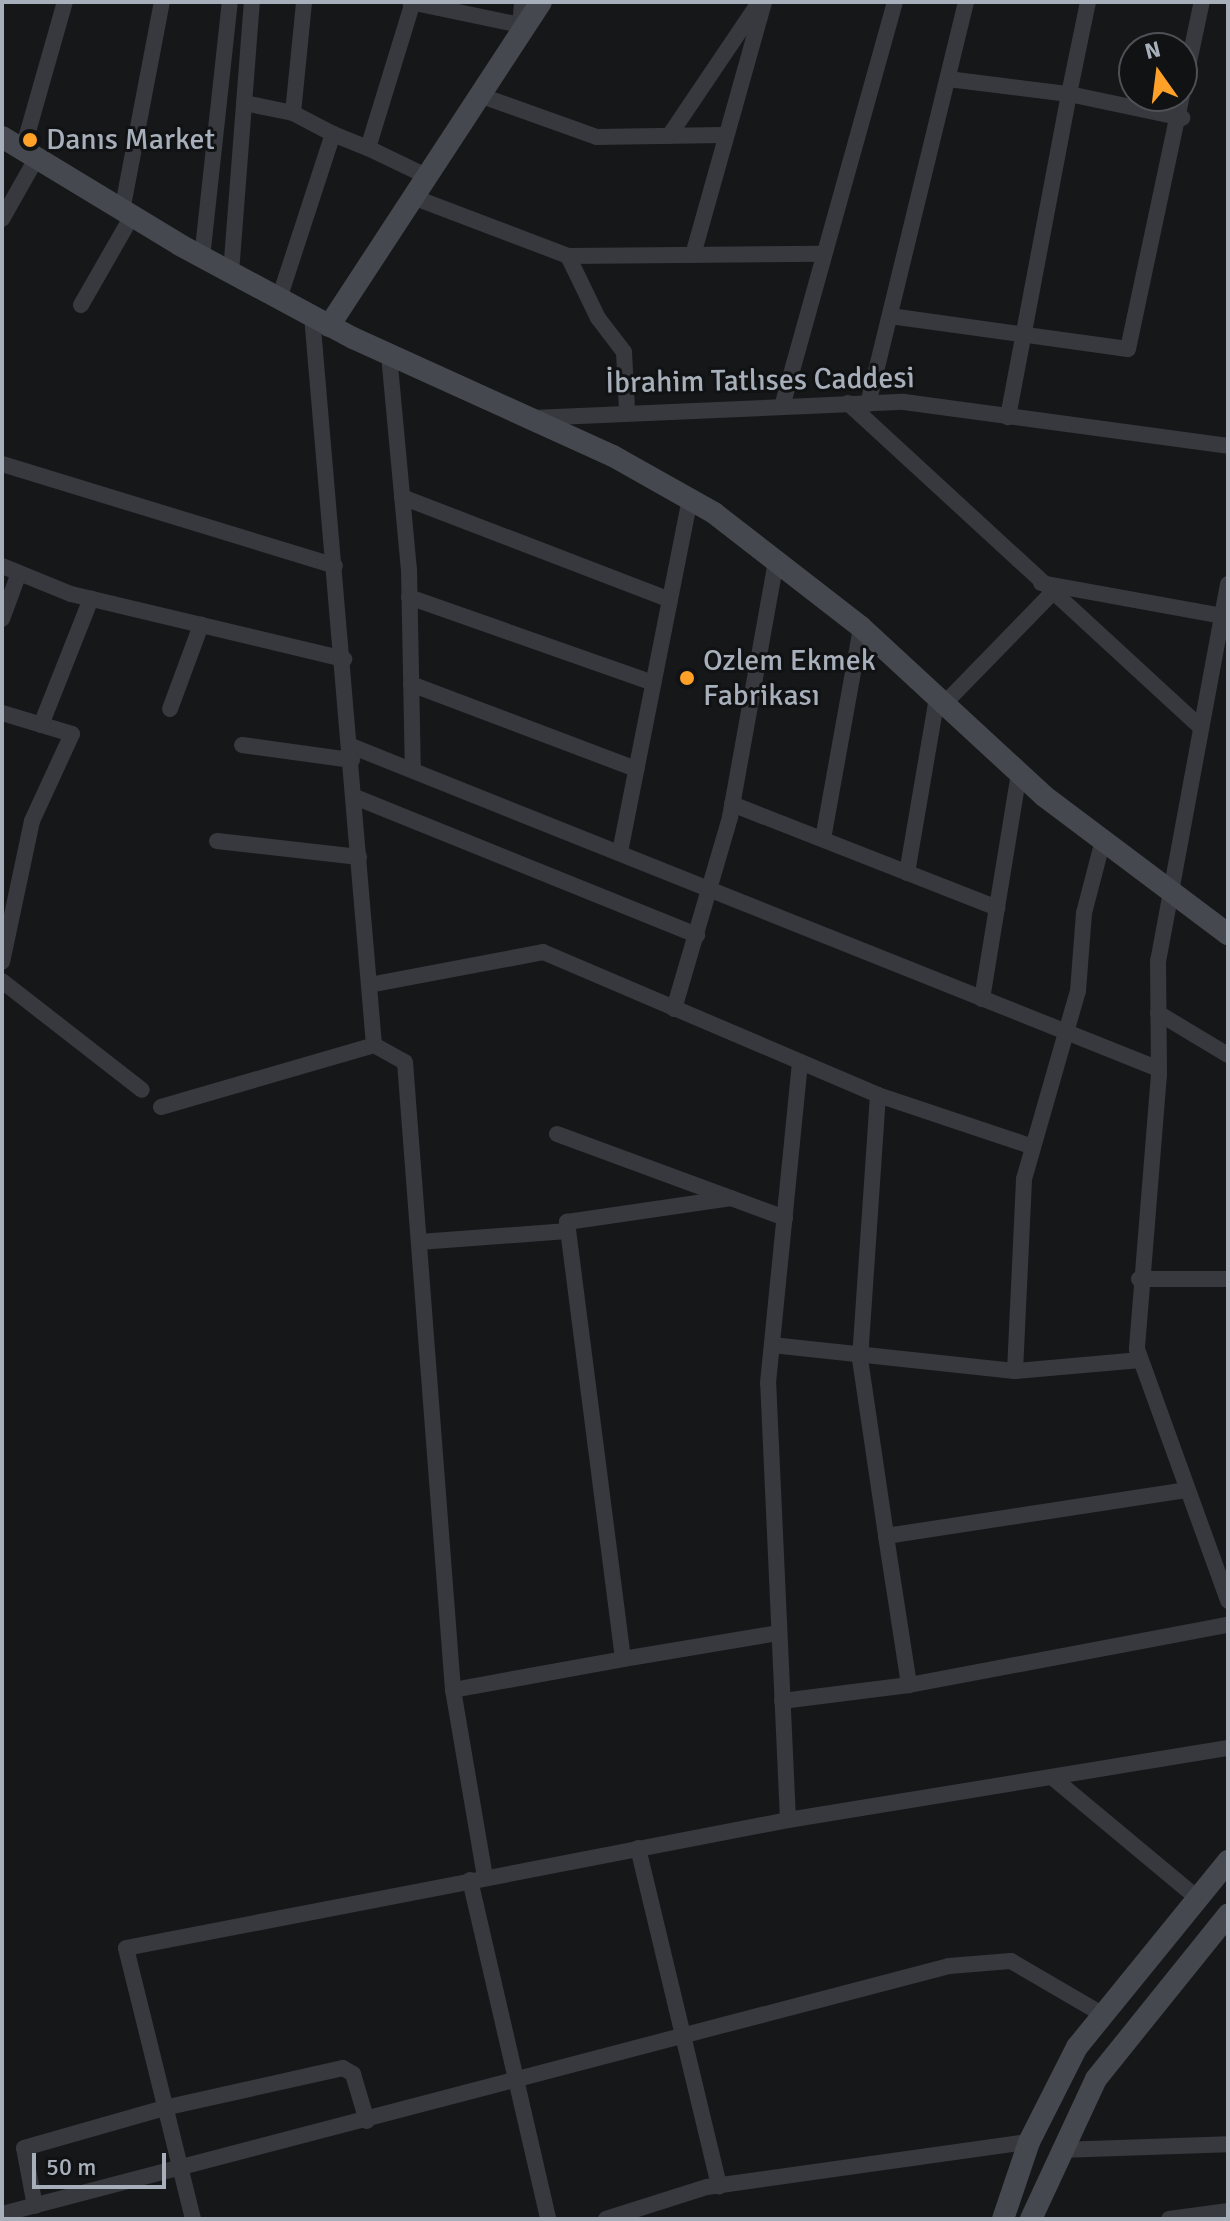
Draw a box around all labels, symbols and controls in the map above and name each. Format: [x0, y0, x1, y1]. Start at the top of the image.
north arrow [1118, 32, 1198, 112]
text: N [1142, 35, 1163, 65]
place label: Danıs Market [46, 122, 215, 158]
marker: Danıs Market [21, 131, 39, 149]
street label: İbrahim Tatlıses Caddesi [605, 360, 915, 402]
place label: Ozlem Ekmek Fabrikası [703, 643, 876, 714]
marker: Ozlem Ekmek Fabrikası [678, 669, 696, 687]
scale bar [36, 2137, 170, 2187]
text: 50 m [46, 2152, 96, 2182]

